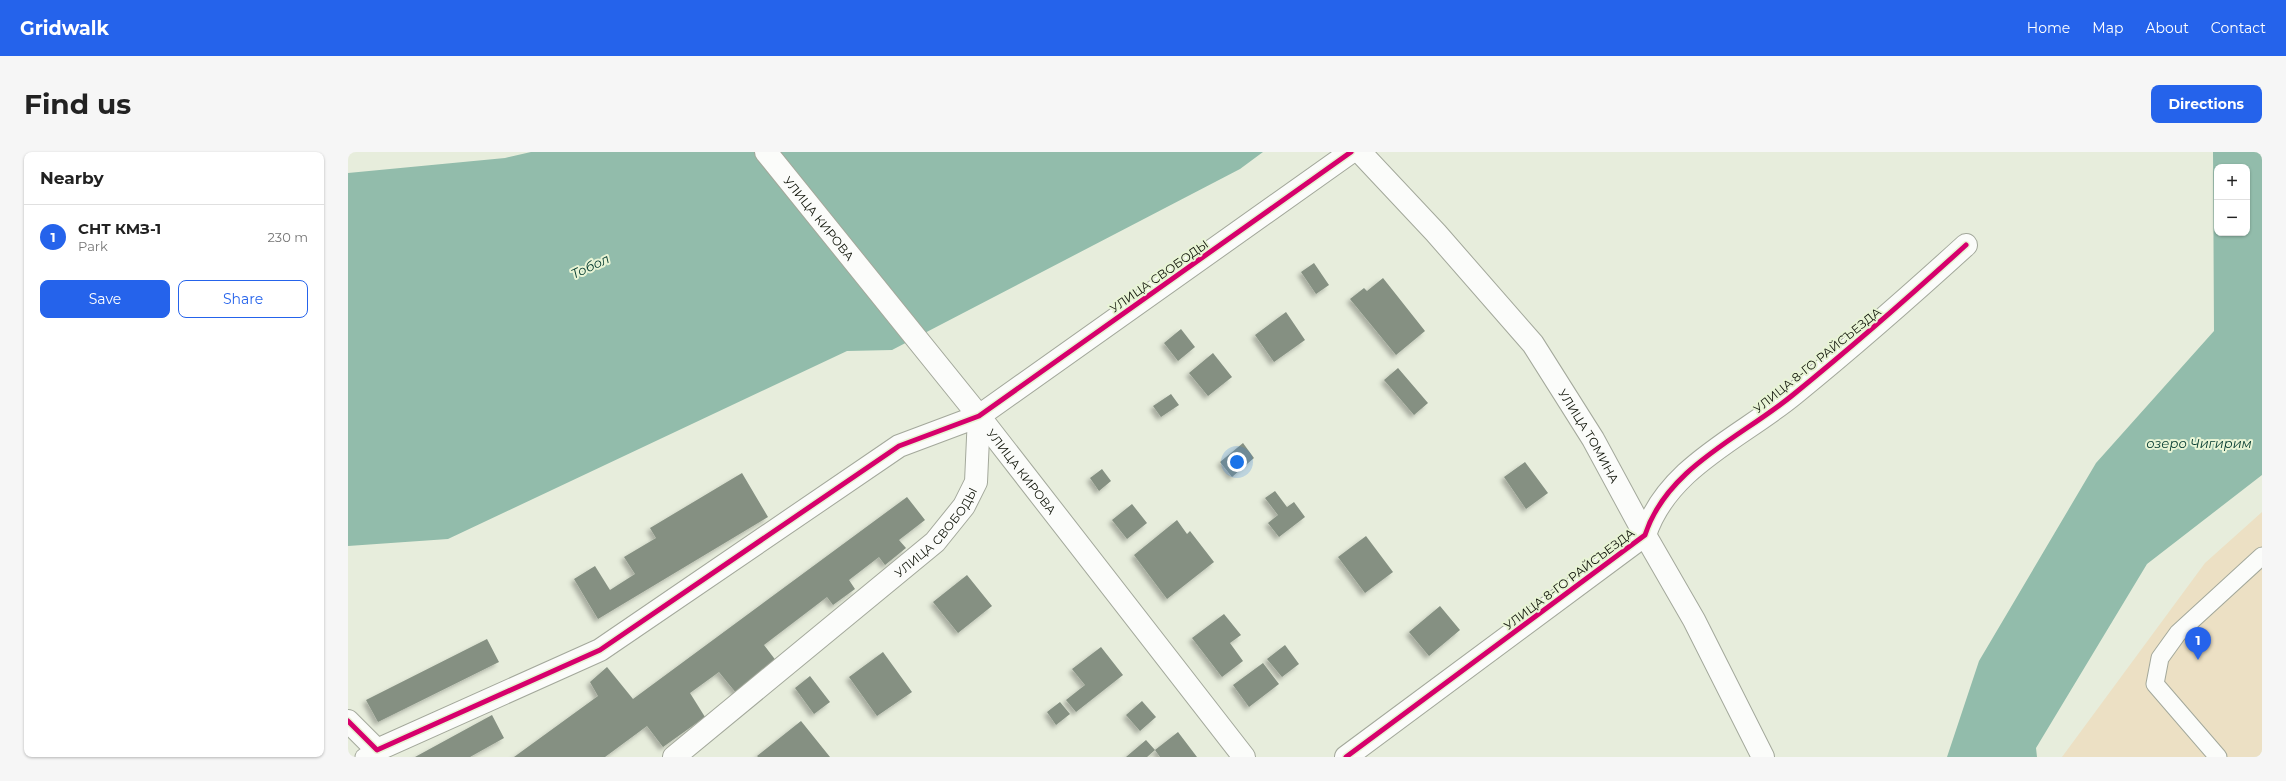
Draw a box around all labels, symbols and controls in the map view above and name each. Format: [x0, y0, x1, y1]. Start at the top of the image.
text: Gridwalk [20, 17, 109, 40]
text: Home [2027, 19, 2070, 37]
text: Map [2092, 19, 2123, 37]
text: About [2145, 19, 2189, 37]
text: Contact [2211, 19, 2266, 37]
button: Directions [2151, 85, 2262, 123]
text: Find us [24, 87, 131, 121]
map controls [2214, 164, 2250, 236]
button: + [2214, 164, 2250, 200]
text: Nearby [40, 168, 104, 188]
street label: УЛИЦА КИРОВА [781, 173, 858, 263]
button: − [2214, 200, 2250, 236]
text: СНТ КМЗ-1 [78, 219, 161, 238]
text: 1 [50, 229, 56, 245]
text: 230 m [267, 229, 308, 245]
street label: УЛИЦА СВОБОДЫ [1107, 236, 1211, 316]
text: Park [78, 238, 108, 254]
water label: Тобол [568, 250, 612, 282]
button: Save [40, 280, 170, 318]
button: Share [178, 280, 308, 318]
street label: УЛИЦА 8-ГО РАЙСЪЕЗДА [1750, 304, 1884, 416]
street label: УЛИЦА ТОМИНА [1556, 386, 1623, 485]
street label: УЛИЦА КИРОВА [984, 426, 1060, 517]
water label: озеро Чигирим [2146, 435, 2252, 451]
your location [1227, 452, 1247, 472]
street label: УЛИЦА СВОБОДЫ [891, 485, 980, 580]
street label: УЛИЦА 8-ГО РАЙСЪЕЗДА [1501, 525, 1637, 633]
pin: 1 [2185, 627, 2211, 660]

